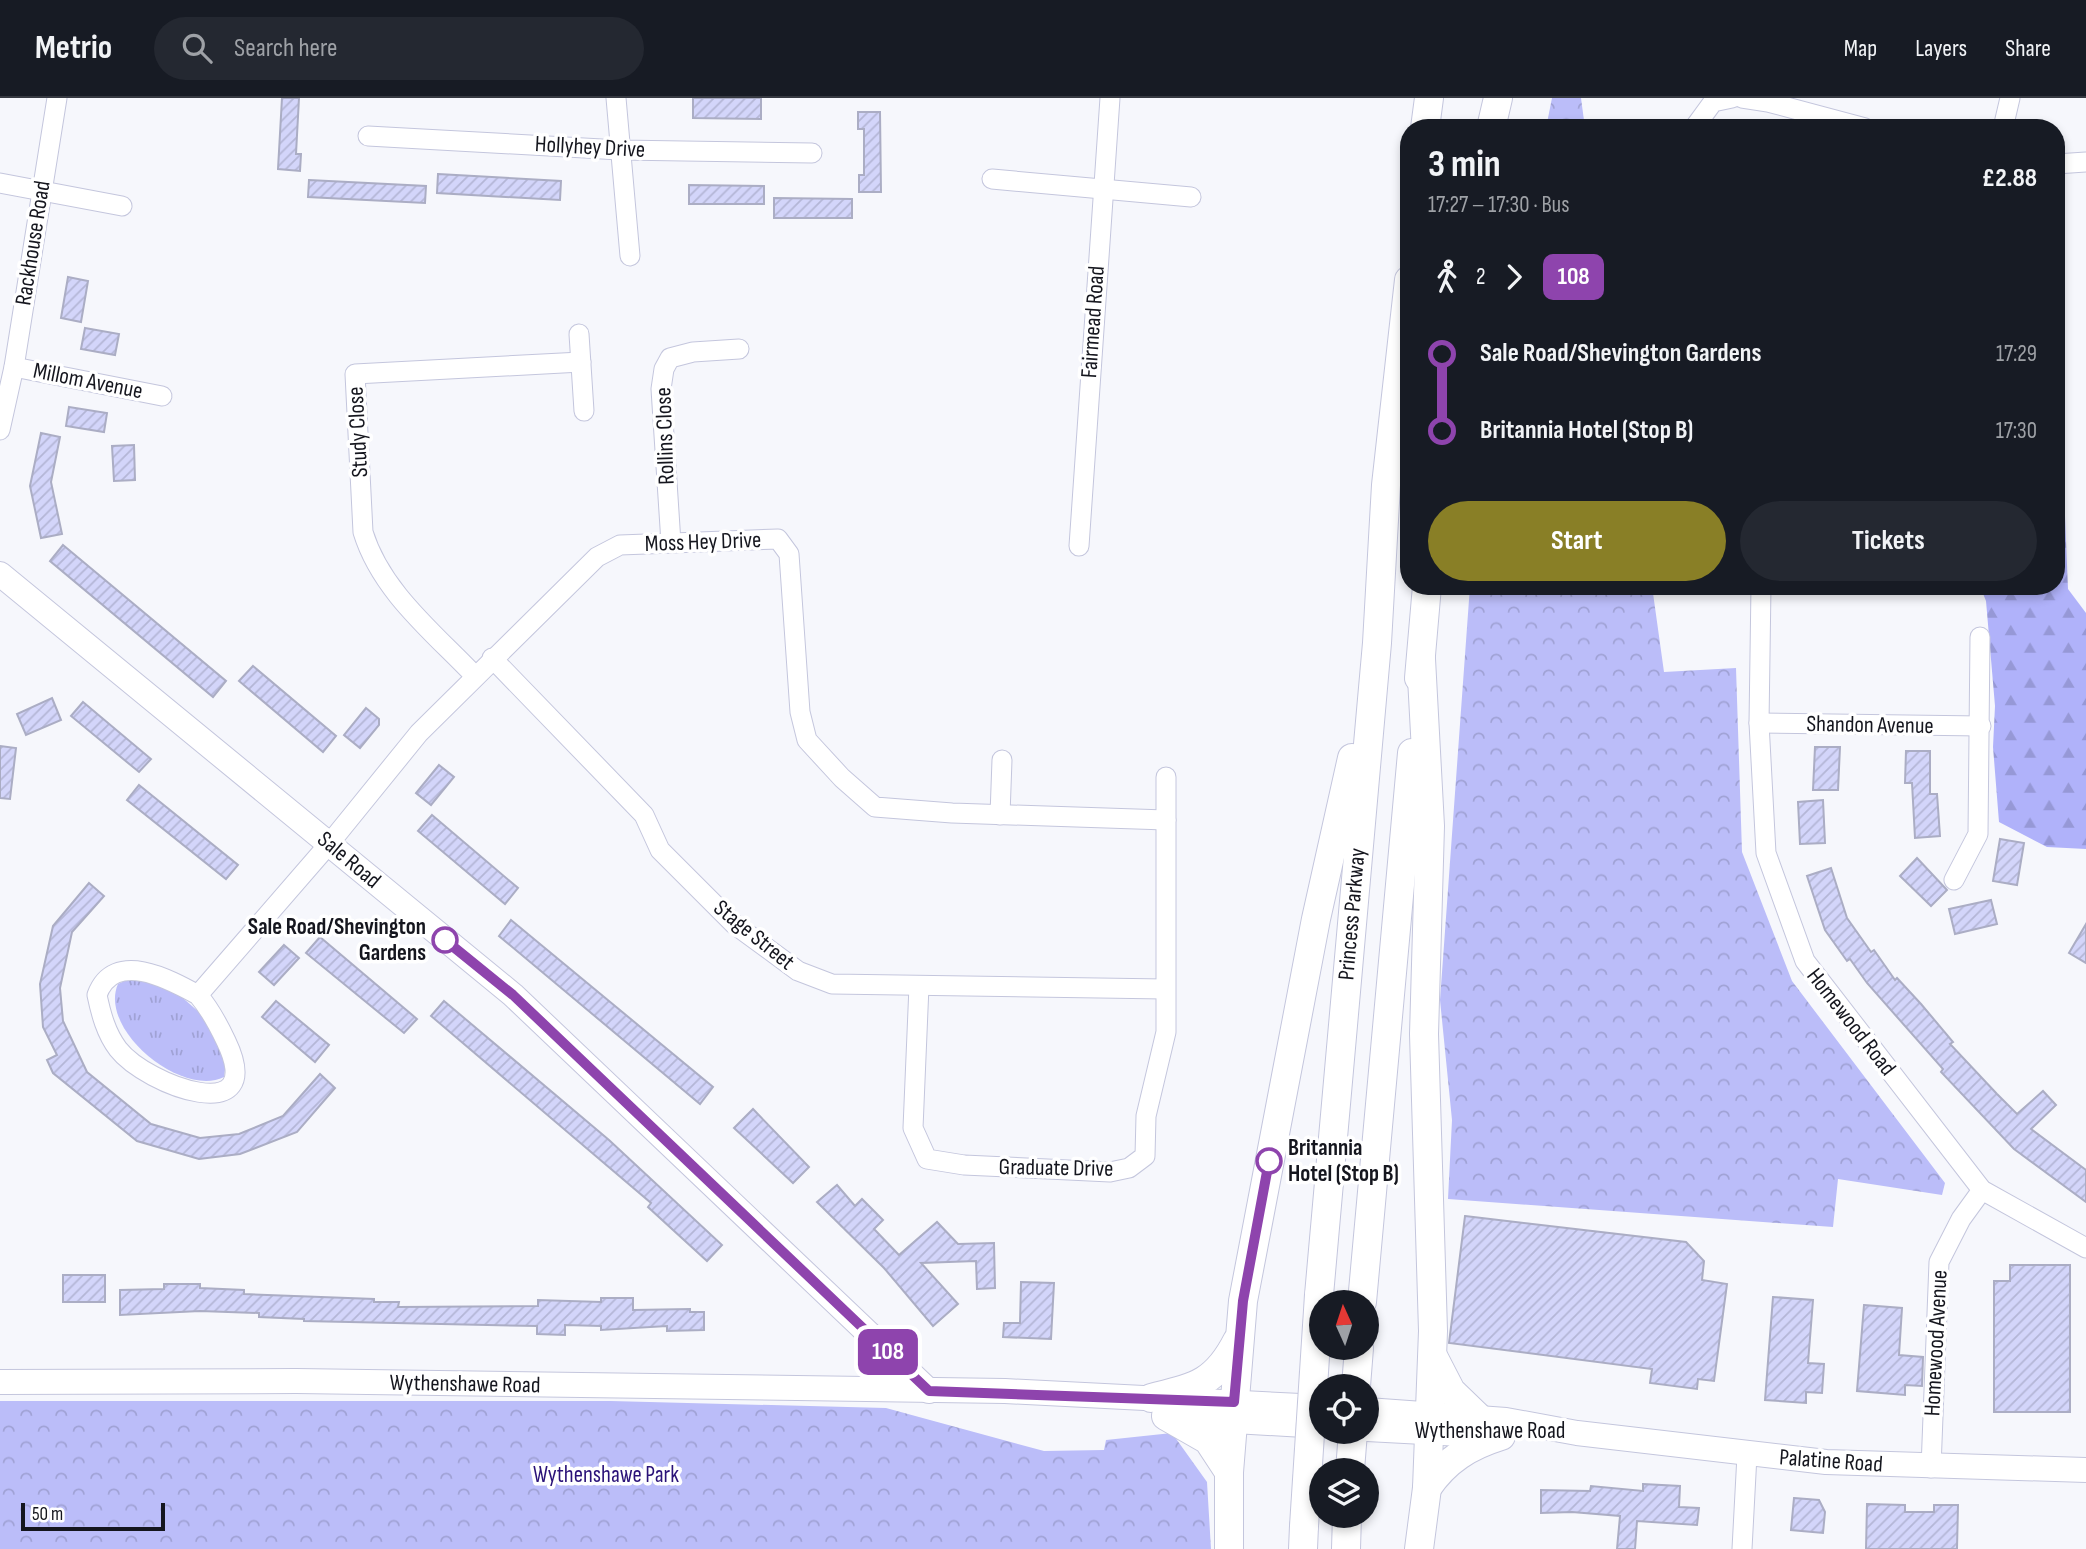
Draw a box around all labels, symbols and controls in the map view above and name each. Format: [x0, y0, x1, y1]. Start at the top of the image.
search box [154, 17, 644, 80]
text: Metrio [35, 28, 112, 68]
icon: search [178, 29, 216, 67]
text: Search here [234, 33, 337, 64]
text: Map [1844, 34, 1877, 63]
text: Layers [1915, 34, 1967, 63]
text: Share [2005, 34, 2051, 63]
street label: Hollyhey Drive [534, 130, 646, 164]
text: 3 min [1428, 142, 1501, 187]
text: £2.88 [1982, 163, 2037, 194]
street label: Rackhouse Road [9, 179, 57, 307]
text: 17:27 – 17:30 · Bus [1428, 191, 1570, 219]
icon: walk [1428, 258, 1466, 296]
icon: forward [1495, 258, 1533, 296]
text: 108 [1557, 262, 1590, 291]
text: 2 [1476, 263, 1485, 291]
street label: Fairmead Road [1075, 265, 1111, 379]
text: Sale Road/Shevington Gardens [1480, 338, 1761, 369]
text: 17:29 [1996, 340, 2037, 368]
street label: Millom Avenue [31, 357, 145, 405]
street label: Study Close [342, 386, 374, 478]
street label: Rollins Close [649, 387, 681, 485]
text: Britannia Hotel (Stop B) [1480, 415, 1693, 446]
text: 17:30 [1996, 417, 2037, 445]
button: Start [1428, 501, 1726, 581]
button: Tickets [1740, 501, 2037, 581]
street label: Moss Hey Drive [644, 526, 762, 558]
street label: Shandon Avenue [1806, 710, 1934, 740]
street label: Sale Road [312, 825, 386, 895]
street label: Princess Parkway [1332, 847, 1372, 981]
street label: Stage Street [708, 894, 800, 976]
place label: Sale Road/Shevington Gardens [248, 913, 426, 967]
marker: Sale Road/Shevington Gardens [432, 927, 458, 953]
street label: Homewood Road [1800, 963, 1902, 1081]
place label: Britannia Hotel (Stop B) [1288, 1134, 1399, 1188]
marker: Britannia Hotel (Stop B) [1256, 1148, 1282, 1174]
street label: Graduate Drive [998, 1153, 1114, 1183]
street label: Homewood Avenue [1918, 1269, 1954, 1417]
north arrow [1309, 1290, 1379, 1360]
map controls [1309, 1290, 1379, 1528]
line badge: 108 [848, 1329, 928, 1375]
text: 108 [872, 1337, 904, 1366]
street label: Wythenshawe Road [389, 1369, 541, 1399]
button: locate [1309, 1374, 1379, 1444]
street label: Wythenshawe Road [1415, 1417, 1565, 1445]
street label: Palatine Road [1778, 1443, 1884, 1479]
button: layers [1309, 1458, 1379, 1528]
park label: Wythenshawe Park [533, 1461, 679, 1489]
scale bar [21, 1500, 164, 1532]
text: 50 m [32, 1503, 63, 1526]

